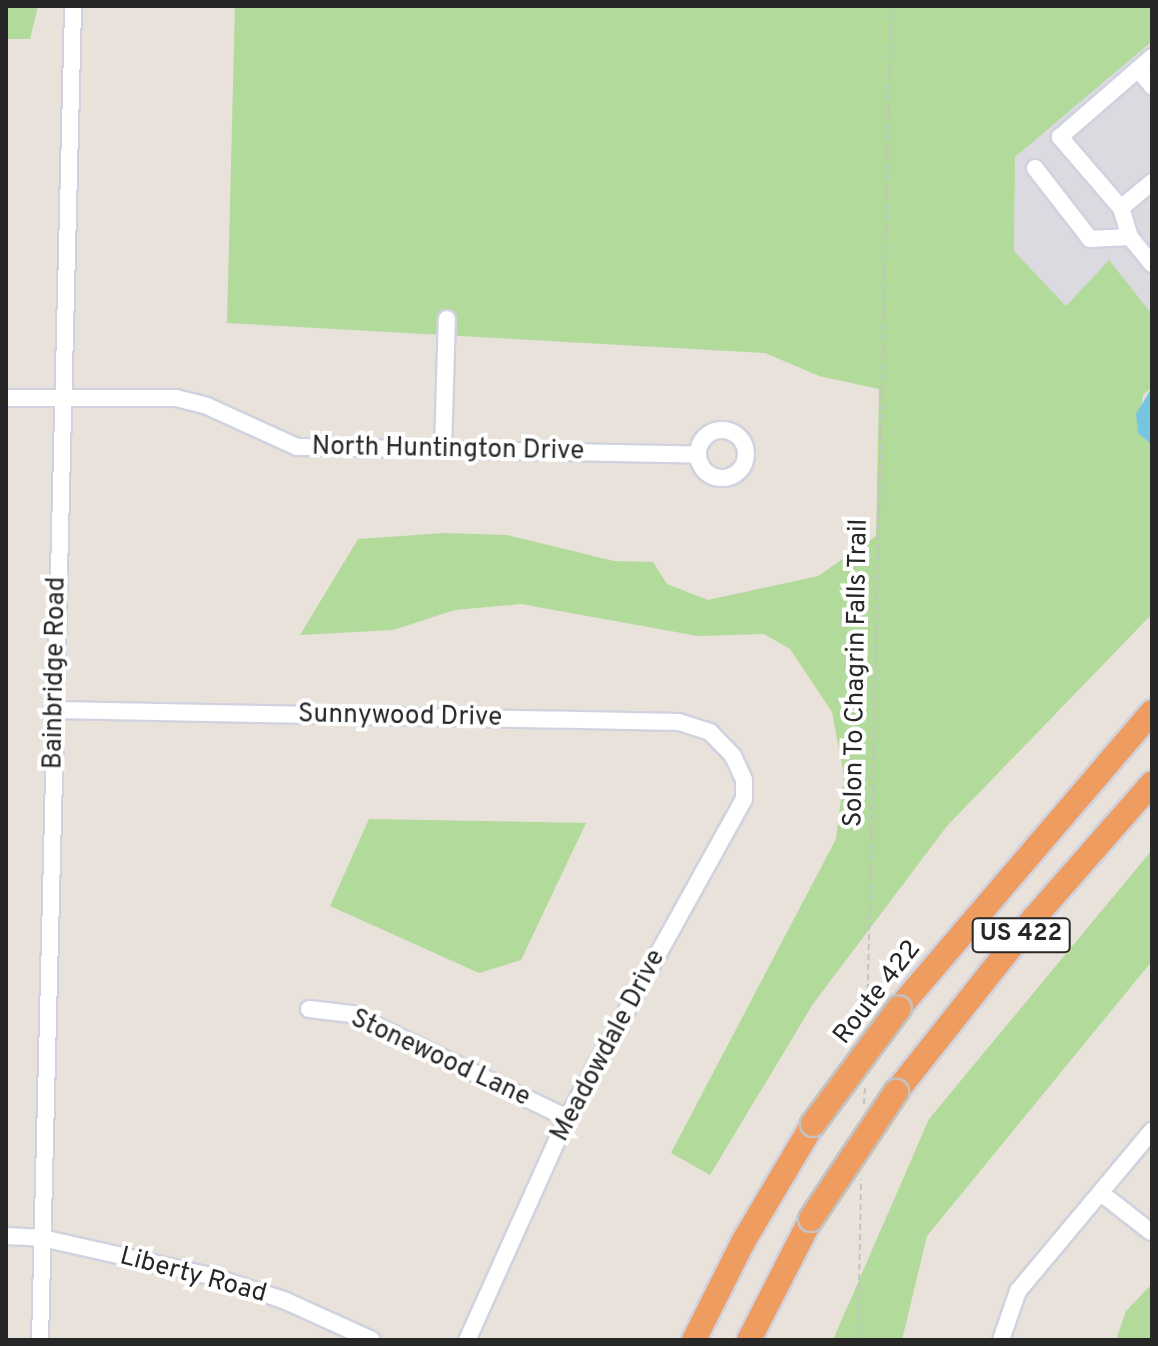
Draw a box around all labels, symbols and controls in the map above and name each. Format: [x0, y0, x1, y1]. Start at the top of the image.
street label: North Huntington Drive [311, 432, 585, 468]
street label: Solon To Chagrin Falls Trail [839, 517, 875, 829]
street label: Bainbridge Road [39, 576, 73, 770]
street label: Sunnywood Drive [298, 700, 502, 734]
road number: US 422 [971, 915, 1071, 955]
street label: Route 422 [828, 935, 928, 1051]
street label: Meadowdale Drive [545, 945, 673, 1147]
street label: Stonewood Lane [345, 1004, 535, 1114]
street label: Liberty Road [116, 1241, 270, 1311]

